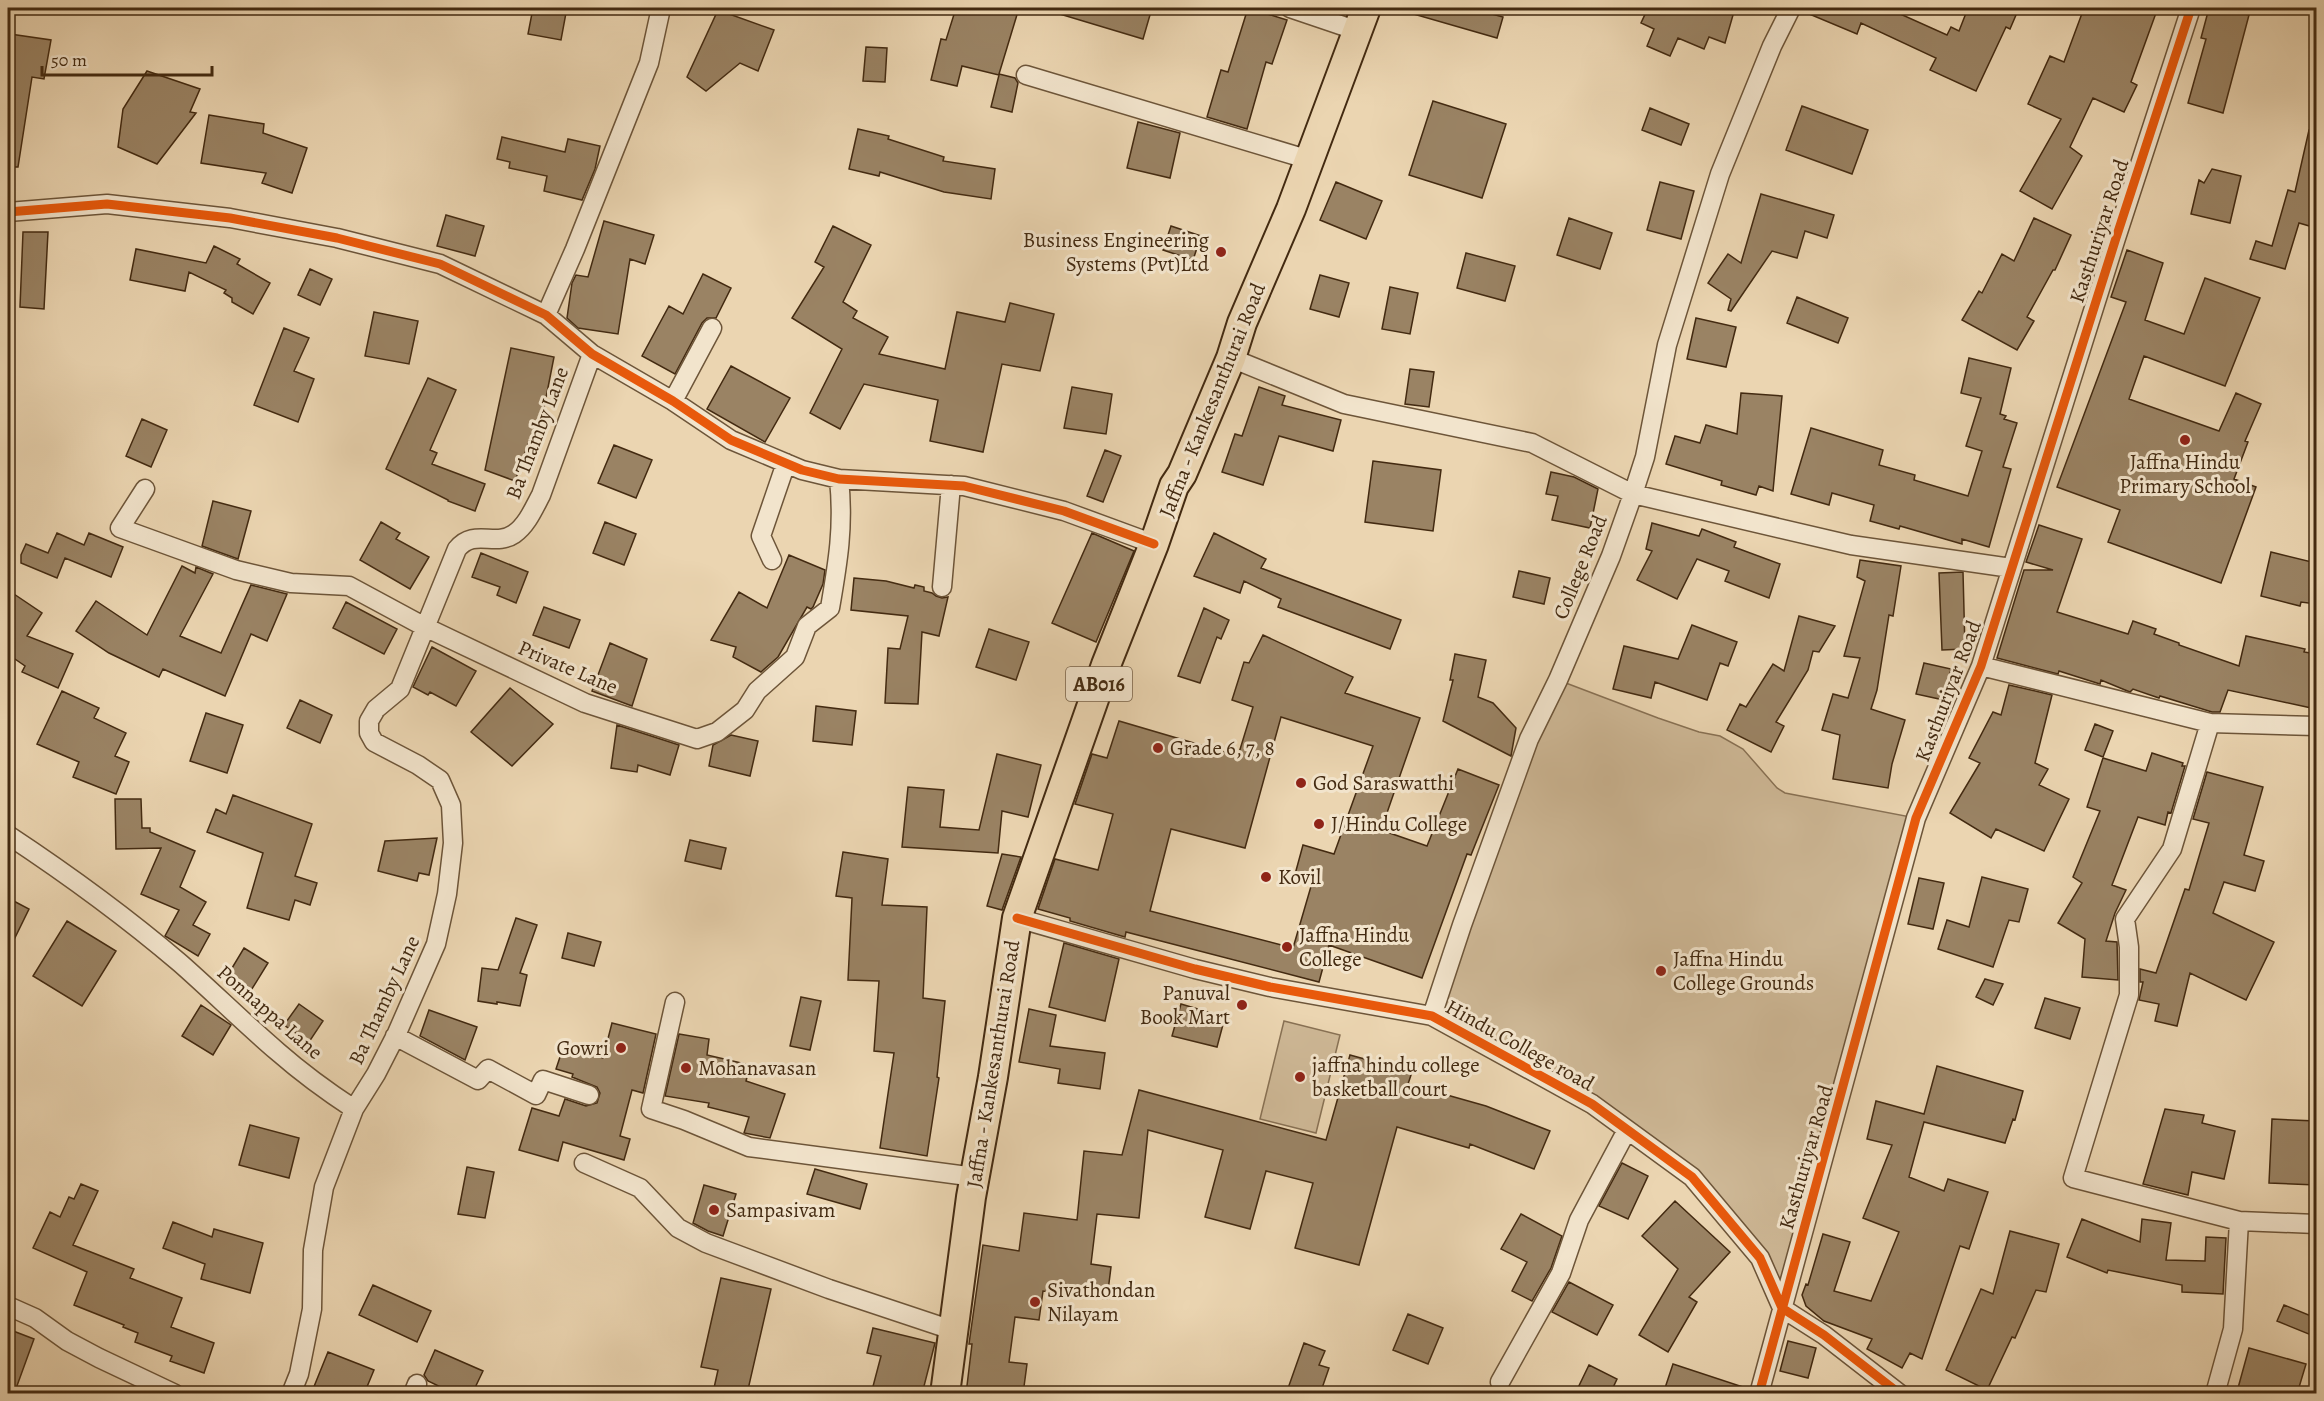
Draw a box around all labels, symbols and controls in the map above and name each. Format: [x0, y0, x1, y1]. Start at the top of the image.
scale bar [42, 39, 212, 77]
text: 50 m [51, 48, 87, 72]
street label: Kasthuriyar Road [2063, 155, 2136, 306]
place label: Business Engineering Systems (Pvt)Ltd [1023, 226, 1210, 278]
marker: Business Engineering Systems (Pvt)Ltd [1214, 245, 1228, 259]
street label: Jaffna - Kankesanthurai Road [1152, 278, 1272, 521]
street label: Ba Thamby Lane [499, 363, 575, 503]
marker: Jaffna Hindu Primary School [2178, 433, 2192, 447]
place label: Jaffna Hindu Primary School [2119, 448, 2251, 500]
street label: College Road [1546, 510, 1614, 623]
street label: Kasthuriyar Road [1908, 616, 1988, 766]
street label: Private Lane [514, 633, 622, 701]
road number: AB016 [1066, 667, 1132, 701]
place label: Grade 6, 7, 8 [1170, 734, 1275, 762]
marker: Grade 6, 7, 8 [1151, 741, 1165, 755]
place label: God Saraswatthi [1313, 769, 1454, 797]
marker: God Saraswatthi [1294, 776, 1308, 790]
place label: J/Hindu College [1331, 810, 1467, 838]
marker: J/Hindu College [1312, 817, 1326, 831]
place label: Kovil [1278, 863, 1321, 891]
marker: Kovil [1259, 870, 1273, 884]
place label: Jaffna Hindu College [1299, 921, 1410, 973]
street label: Ba Thamby Lane [342, 931, 426, 1069]
street label: Jaffna - Kankesanthurai Road [960, 937, 1027, 1190]
marker: Jaffna Hindu College [1280, 940, 1294, 954]
place label: Jaffna Hindu College Grounds [1673, 945, 1814, 997]
street label: Ponnappa Lane [211, 958, 329, 1066]
marker: Jaffna Hindu College Grounds [1654, 964, 1668, 978]
place label: Panuval Book Mart [1140, 979, 1230, 1031]
street label: Hindu College road [1441, 993, 1600, 1098]
marker: Panuval Book Mart [1235, 998, 1249, 1012]
place label: Gowri [557, 1034, 609, 1062]
marker: Gowri [614, 1041, 628, 1055]
place label: jaffna hindu college basketball court [1312, 1051, 1480, 1103]
place label: Mohanavasan [698, 1054, 816, 1082]
marker: Mohanavasan [679, 1061, 693, 1075]
marker: jaffna hindu college basketball court [1293, 1070, 1307, 1084]
street label: Kasthuriyar Road [1772, 1081, 1840, 1233]
place label: Sampasivam [726, 1196, 835, 1224]
marker: Sampasivam [707, 1203, 721, 1217]
place label: Sivathondan Nilayam [1047, 1276, 1155, 1328]
marker: Sivathondan Nilayam [1028, 1295, 1042, 1309]

